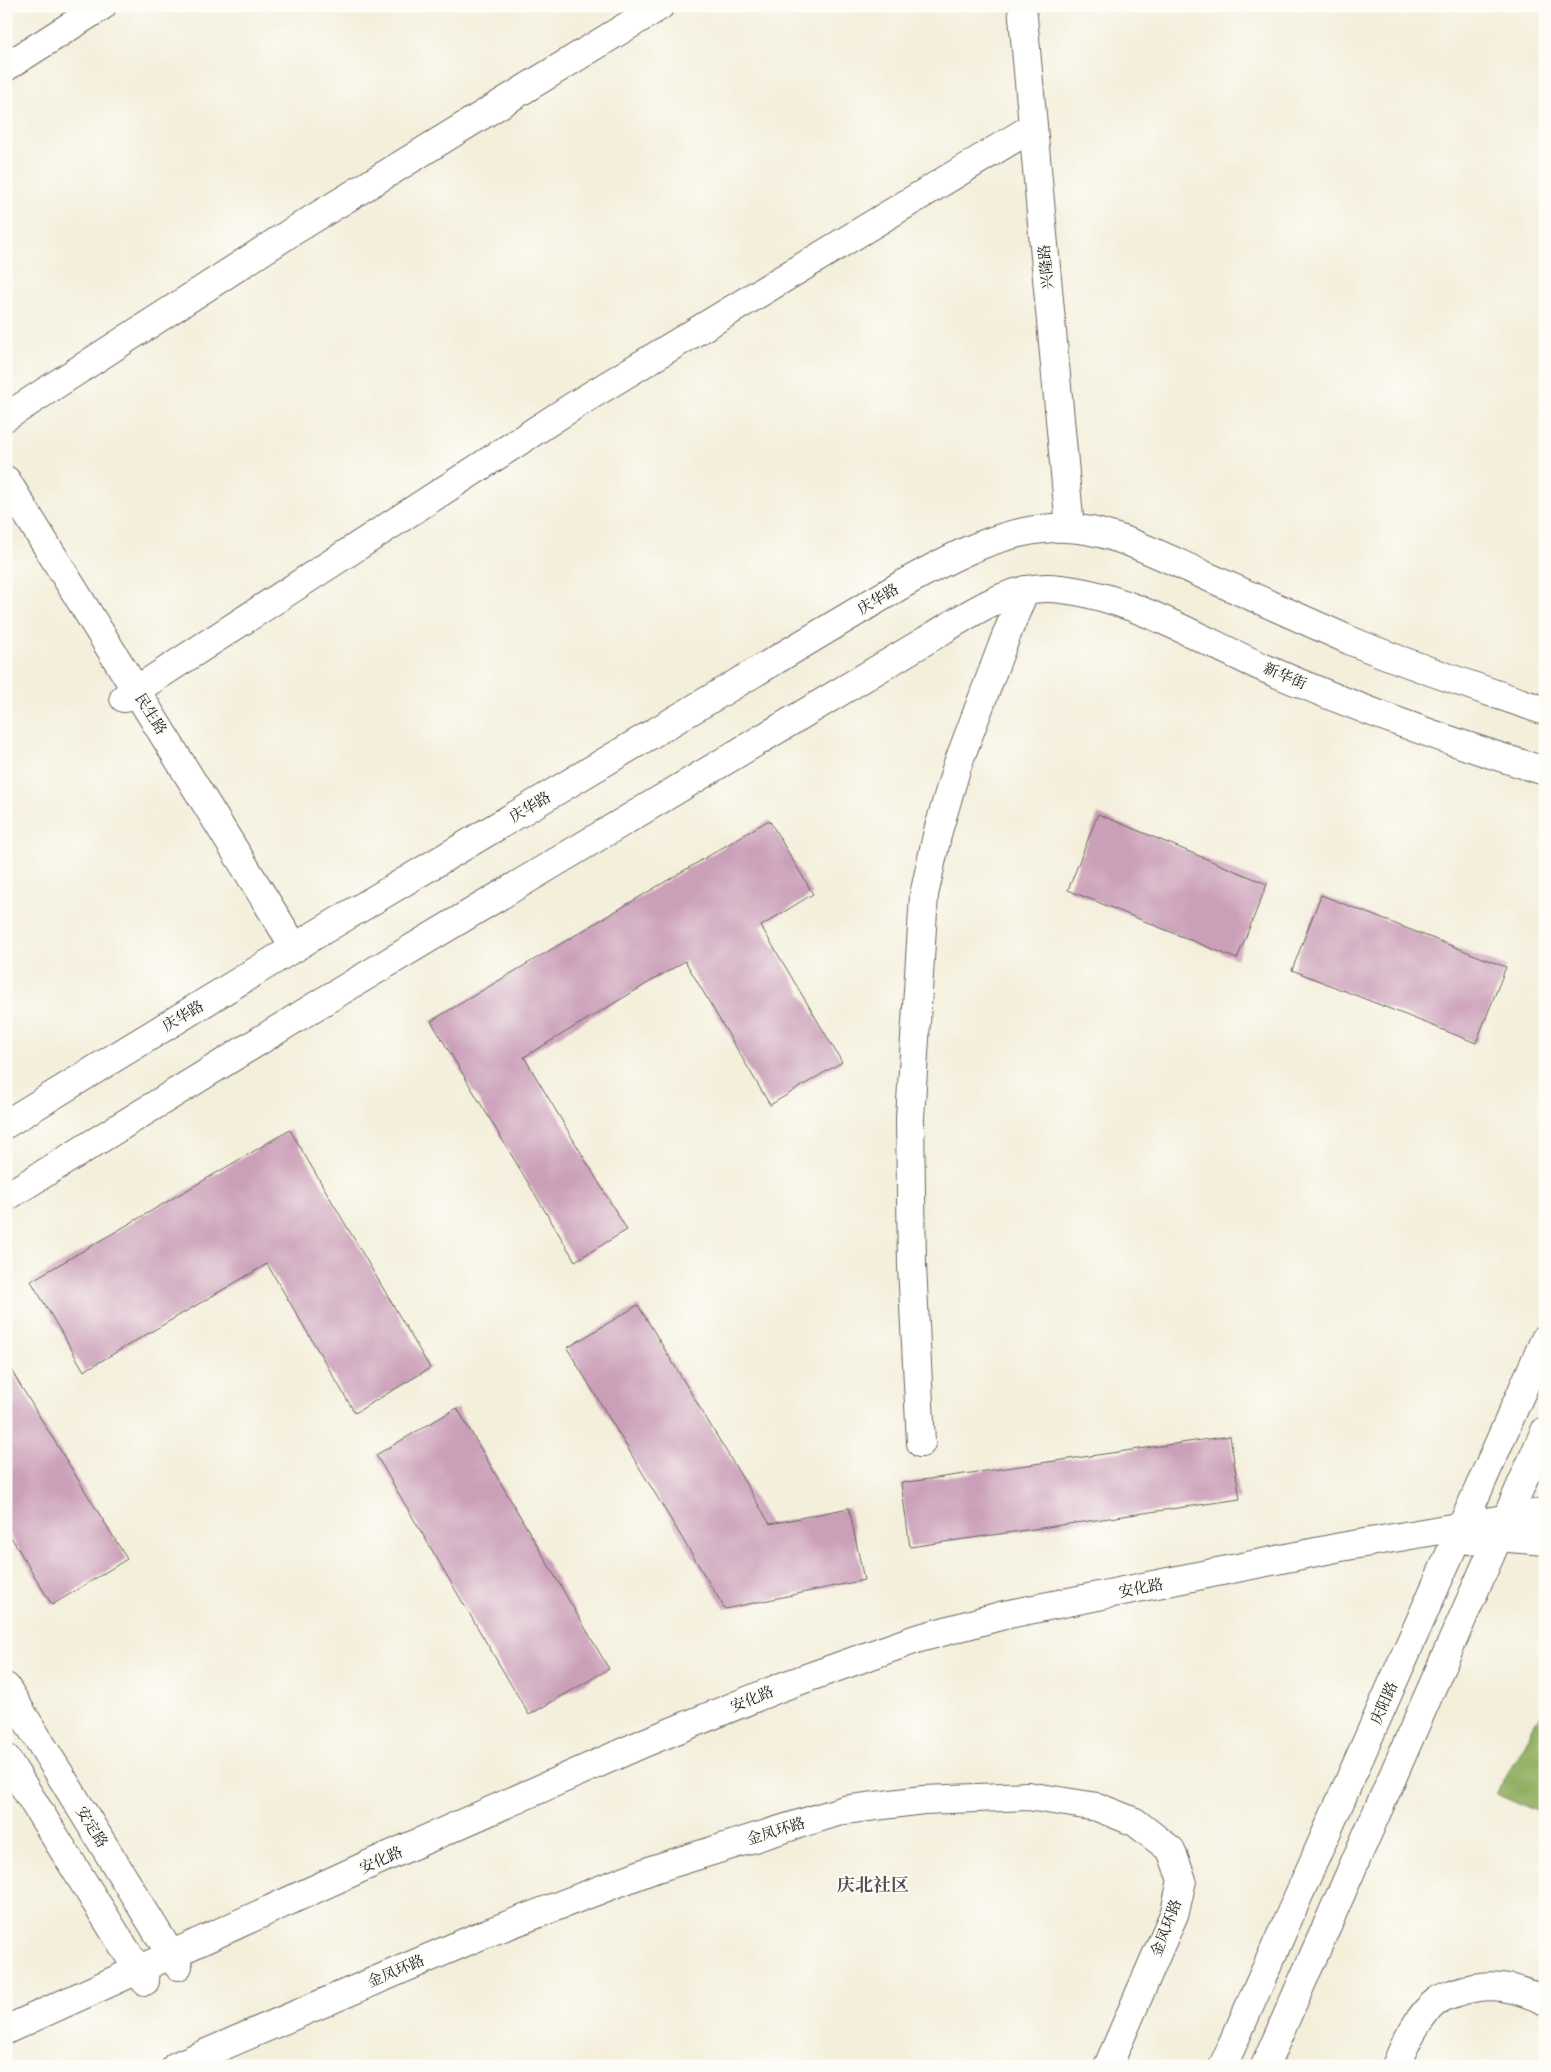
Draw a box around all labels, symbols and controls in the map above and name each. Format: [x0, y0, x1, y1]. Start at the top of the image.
street label: 兴隆路 [1035, 244, 1057, 290]
street label: 庆华路 [854, 580, 902, 618]
street label: 新华街 [1261, 659, 1309, 693]
street label: 民生路 [131, 690, 171, 738]
street label: 庆华路 [506, 788, 554, 826]
street label: 庆华路 [159, 997, 207, 1035]
street label: 安化路 [1117, 1575, 1165, 1601]
street label: 庆阳路 [1367, 1679, 1401, 1727]
street label: 安化路 [728, 1682, 776, 1716]
street label: 安定路 [72, 1803, 112, 1851]
street label: 金凤环路 [745, 1814, 807, 1848]
street label: 安化路 [357, 1843, 405, 1877]
district label: 庆北社区 [837, 1874, 909, 1896]
street label: 金凤环路 [1147, 1897, 1185, 1959]
street label: 金凤环路 [365, 1951, 427, 1991]

